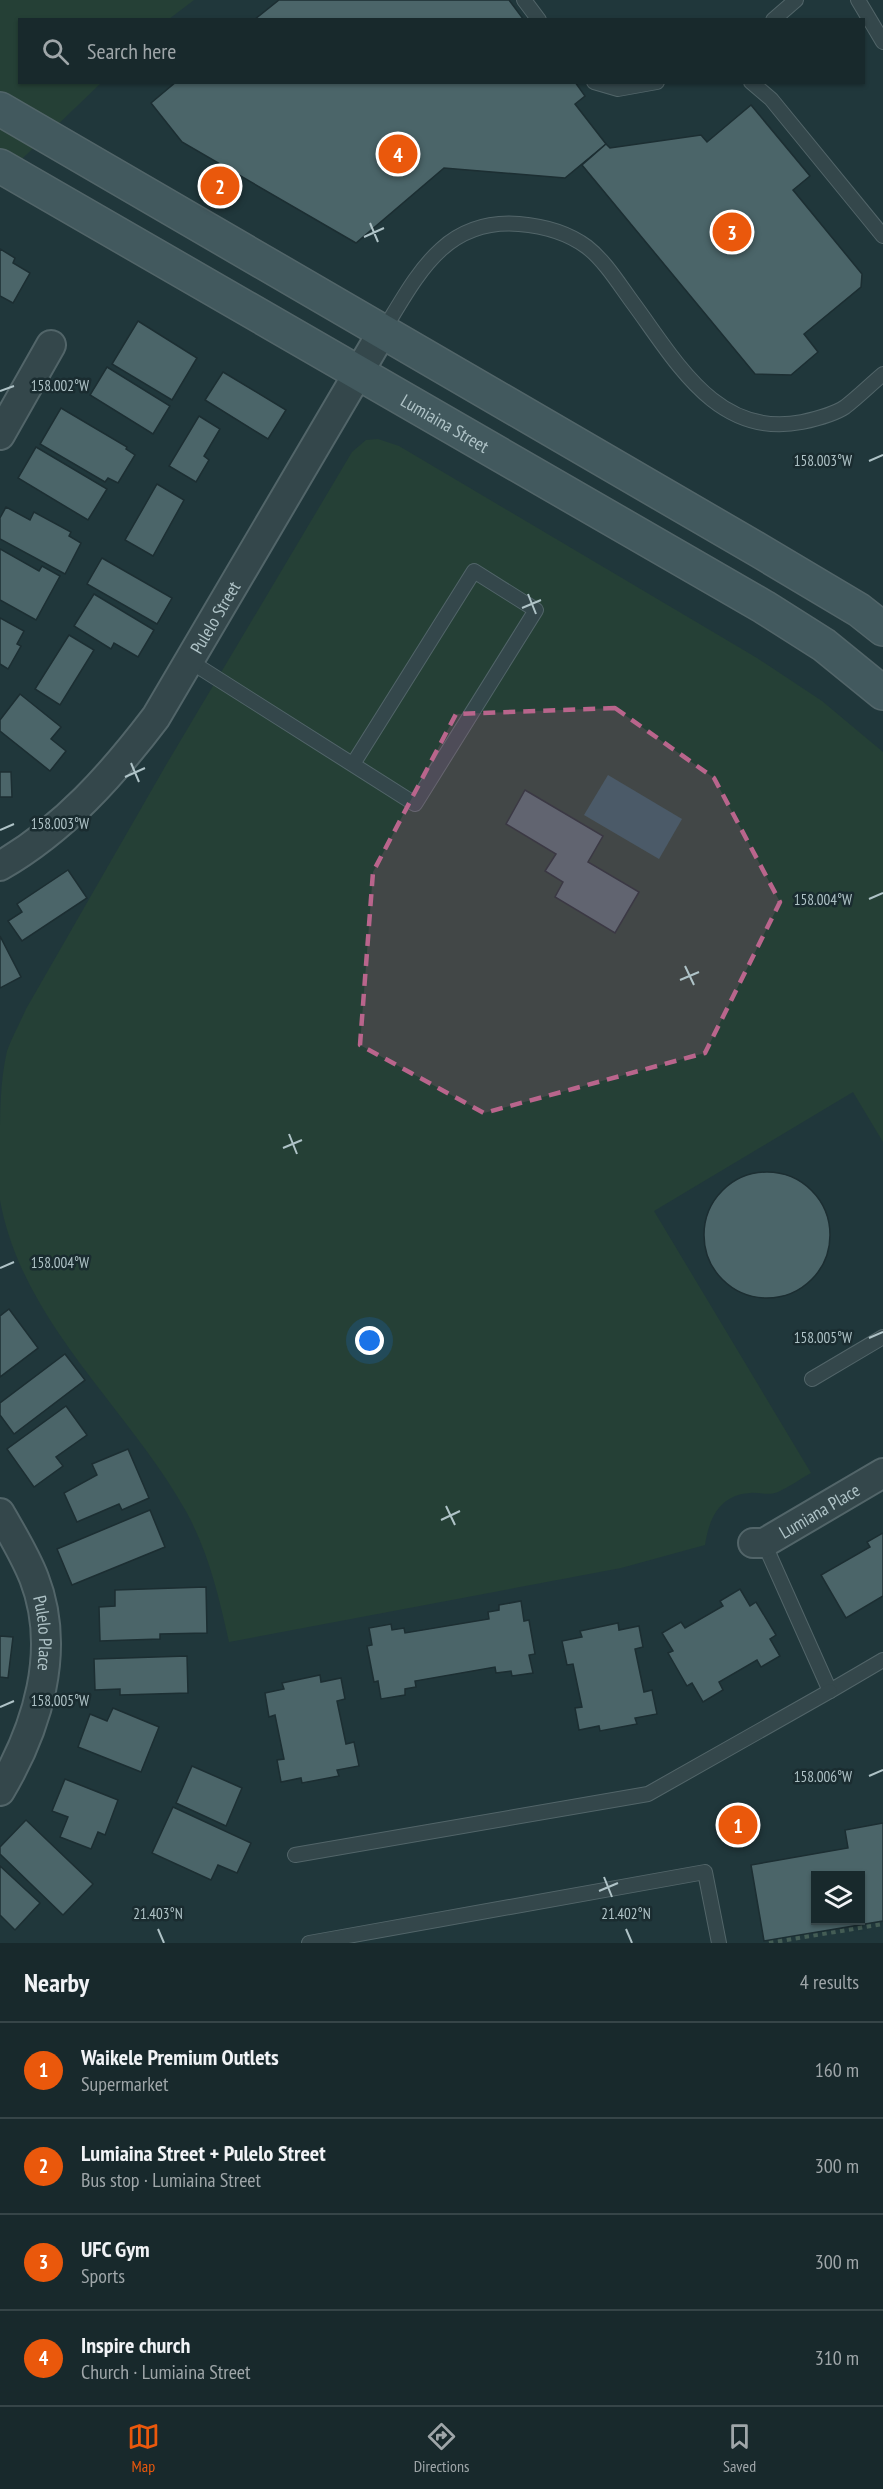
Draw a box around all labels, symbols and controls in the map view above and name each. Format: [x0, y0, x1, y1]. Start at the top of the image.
search box [18, 18, 865, 84]
icon: search [39, 35, 72, 68]
text: Search here [87, 37, 176, 65]
pin: 4 [378, 132, 418, 176]
pin: 2 [200, 164, 240, 208]
pin: 3 [712, 210, 752, 254]
text: 158.002°W [31, 376, 89, 395]
street label: Lumiaina Street [397, 389, 493, 457]
text: 158.003°W [794, 451, 852, 470]
street label: Pulelo Street [184, 577, 245, 658]
text: 158.003°W [31, 814, 89, 833]
text: 158.004°W [794, 890, 852, 909]
text: 158.004°W [31, 1253, 89, 1272]
your location [355, 1326, 384, 1355]
text: 158.005°W [794, 1328, 852, 1347]
street label: Lumiana Place [775, 1478, 864, 1543]
street label: Pulelo Place [29, 1593, 58, 1672]
text: 158.005°W [31, 1691, 89, 1710]
text: 158.006°W [794, 1767, 852, 1786]
pin: 1 [718, 1802, 758, 1848]
map controls [811, 1871, 865, 1925]
button: layers [811, 1871, 865, 1925]
text: 21.403°N [133, 1904, 183, 1923]
text: 21.402°N [601, 1904, 651, 1923]
text: Nearby [24, 1966, 89, 1999]
text: 4 results [800, 1969, 859, 1995]
text: Waikele Premium Outlets [81, 2043, 279, 2071]
text: 1 [39, 2057, 48, 2083]
text: 160 m [815, 2057, 859, 2083]
text: Supermarket [81, 2071, 169, 2097]
text: Lumiaina Street + Pulelo Street [81, 2139, 326, 2167]
text: 2 [39, 2153, 48, 2179]
text: 300 m [815, 2153, 859, 2179]
text: Bus stop · Lumiaina Street [81, 2167, 261, 2193]
text: UFC Gym [81, 2235, 150, 2263]
text: 3 [39, 2249, 48, 2275]
text: 300 m [815, 2249, 859, 2275]
text: Sports [81, 2263, 125, 2289]
text: Inspire church [81, 2331, 190, 2359]
text: 4 [39, 2345, 48, 2371]
text: 310 m [815, 2345, 859, 2371]
text: Church · Lumiaina Street [81, 2359, 251, 2385]
tab: Map [127, 2420, 160, 2476]
tab: Directions [414, 2420, 469, 2476]
tab: Saved [723, 2420, 756, 2476]

